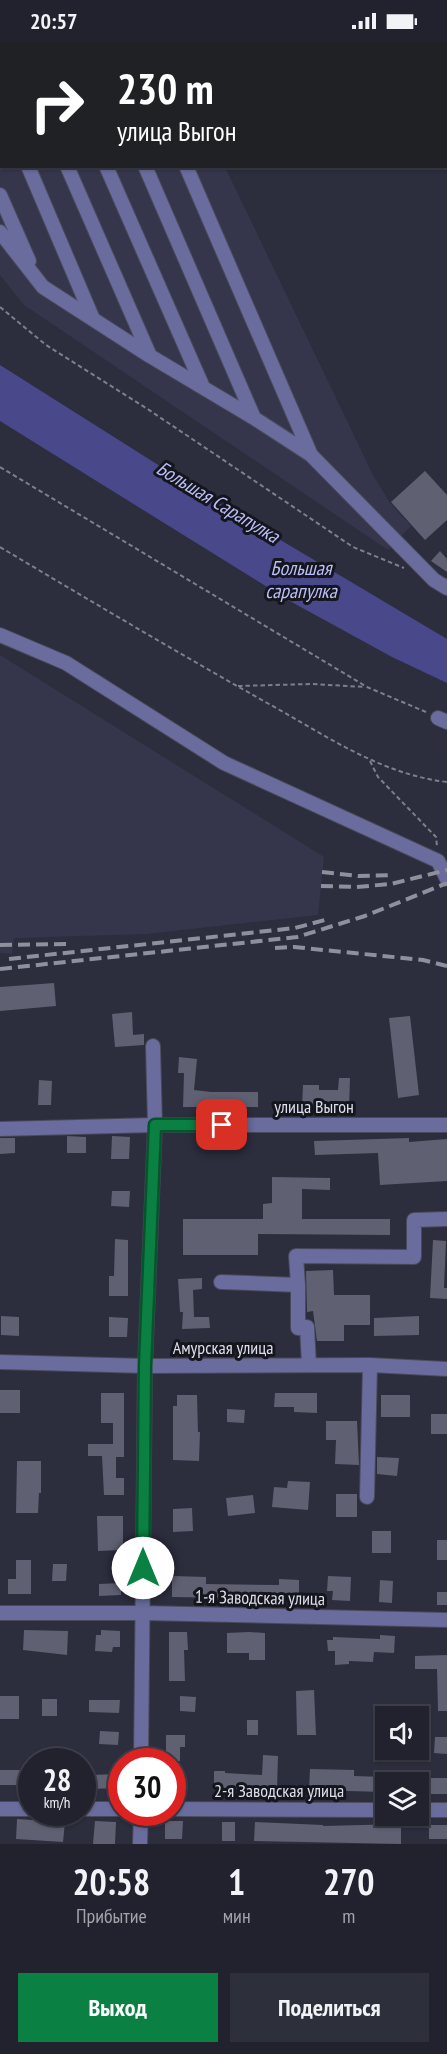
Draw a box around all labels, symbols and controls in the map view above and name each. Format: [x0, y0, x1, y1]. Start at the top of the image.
text: 20:57 [30, 7, 78, 35]
text: 230 m [117, 61, 214, 116]
icon: right [18, 66, 96, 144]
text: улица Выгон [117, 114, 236, 148]
water label: Большая Сарапулка [152, 455, 285, 549]
water label: Большая сарапулка [265, 555, 338, 604]
street label: улица Выгон [274, 1095, 354, 1118]
pin [196, 1099, 247, 1150]
icon: arrive [205, 1108, 238, 1141]
street label: Амурская улица [173, 1336, 273, 1359]
position arrow [111, 1536, 175, 1600]
street label: 1-я Заводская улица [195, 1585, 325, 1610]
map controls [375, 1706, 429, 1826]
button: sound [375, 1706, 429, 1760]
speed limit sign: 30 [108, 1748, 186, 1826]
text: 28 [43, 1760, 71, 1799]
button: layers [375, 1772, 429, 1826]
street label: 2-я Заводская улица [214, 1779, 344, 1802]
text: km/h [44, 1793, 70, 1812]
text: 20:58 [72, 1858, 150, 1905]
text: 1 [228, 1858, 245, 1905]
text: 270 [323, 1858, 375, 1905]
text: Прибытие [76, 1903, 147, 1929]
text: мин [223, 1903, 251, 1929]
text: m [342, 1903, 355, 1929]
button: Выход [18, 1973, 218, 2042]
button: Поделиться [230, 1973, 429, 2042]

